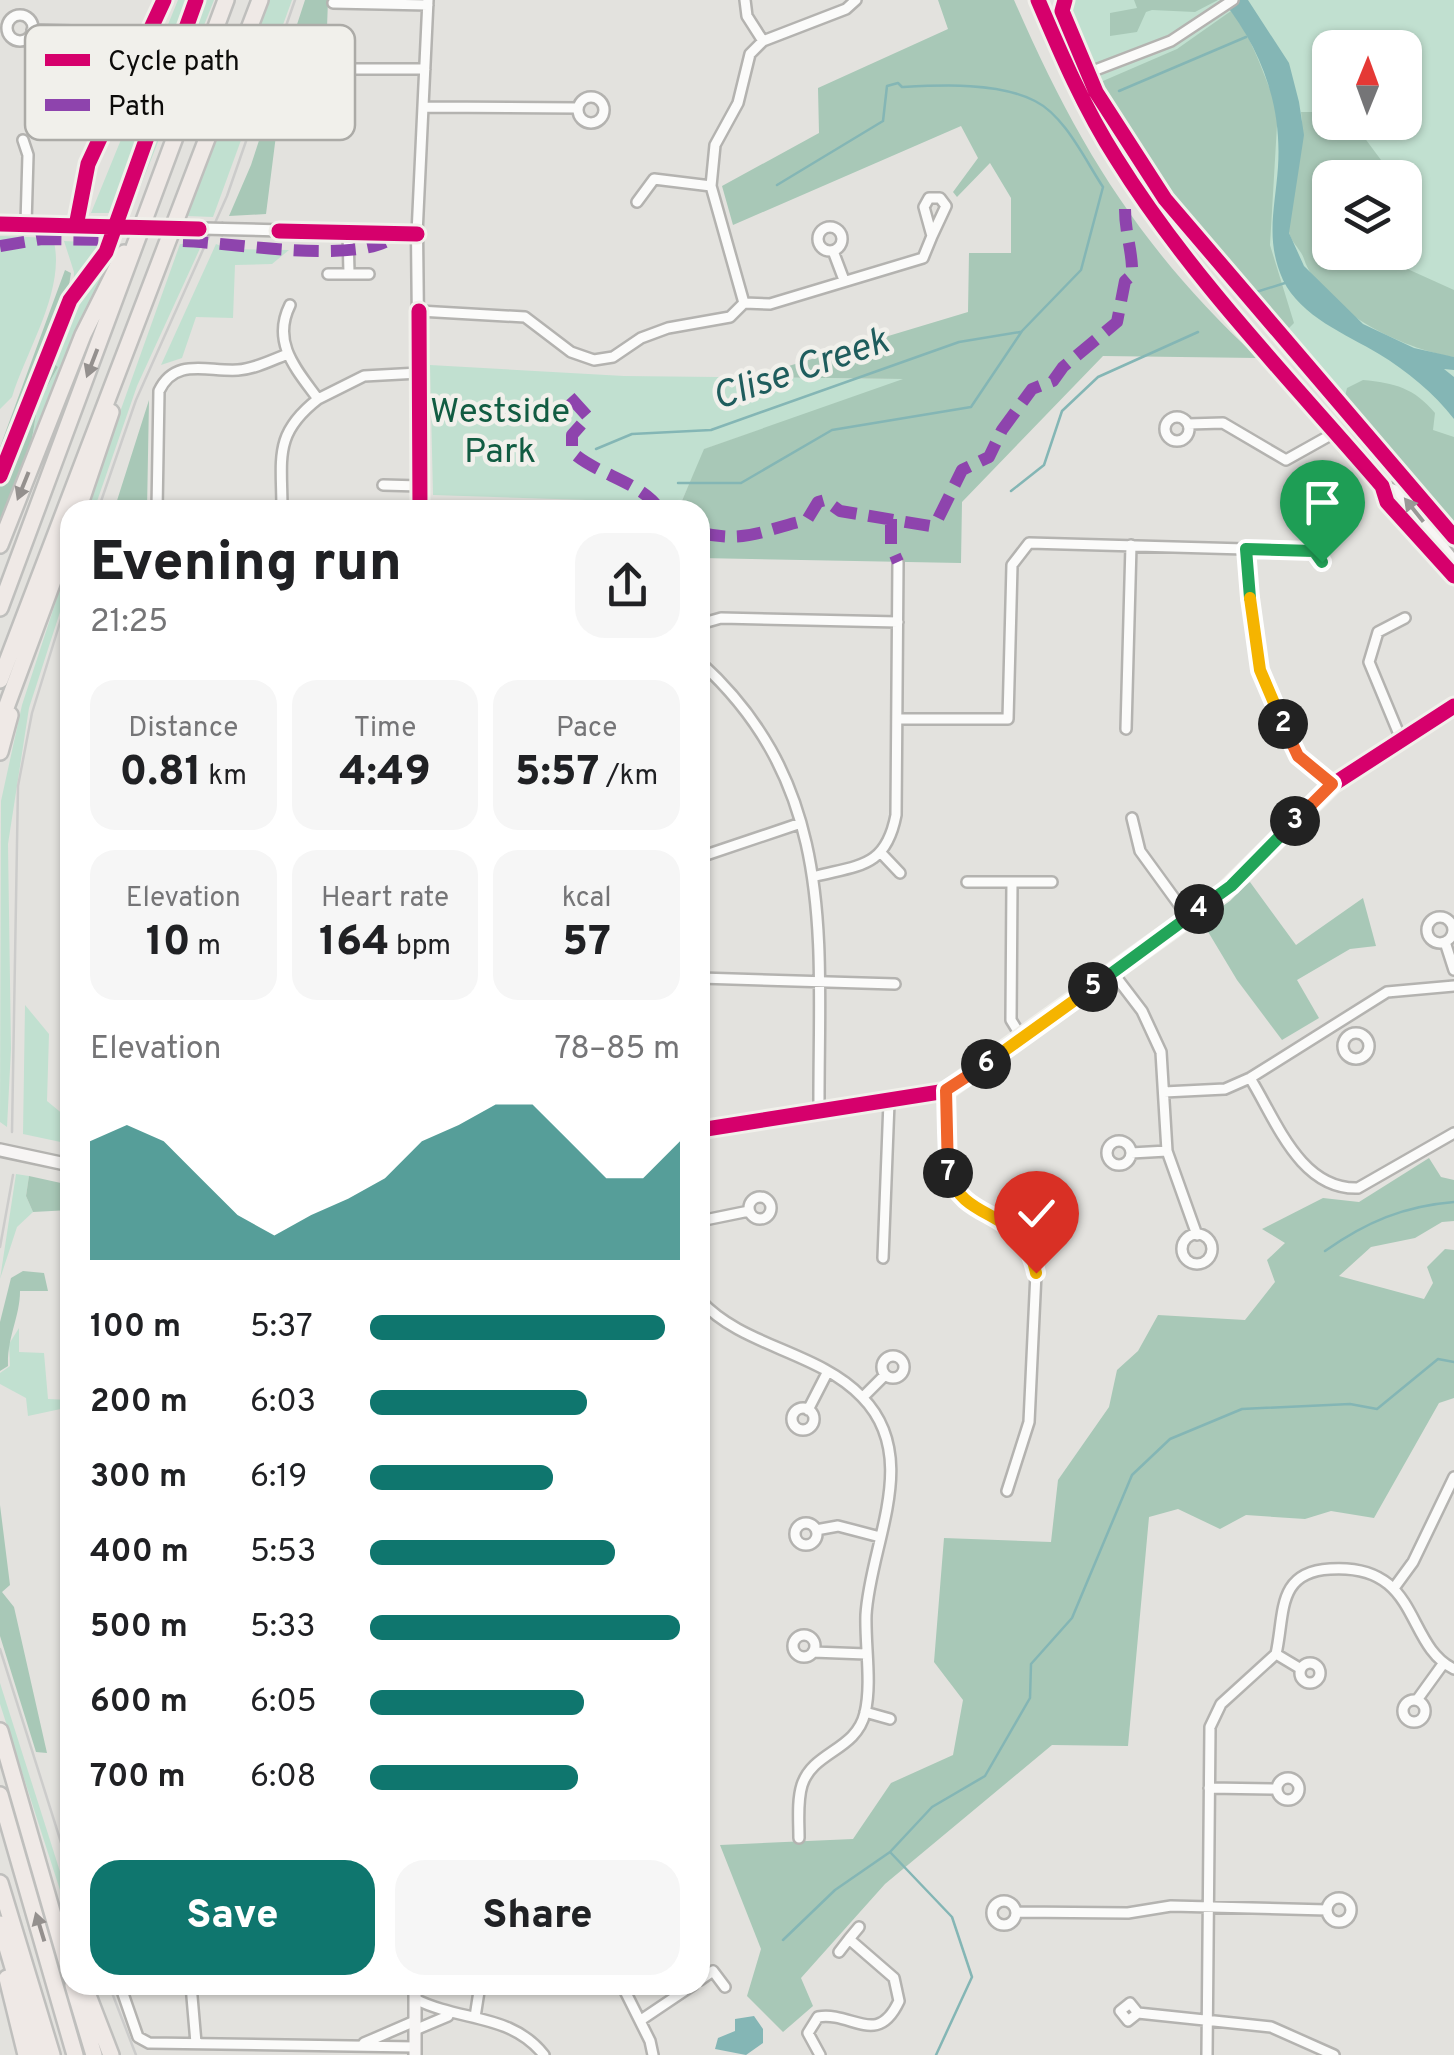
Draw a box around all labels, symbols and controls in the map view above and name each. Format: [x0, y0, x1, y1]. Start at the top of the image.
legend [25, 25, 355, 140]
north arrow [1312, 30, 1422, 140]
map controls [1312, 30, 1422, 270]
text: Cycle path [108, 45, 240, 81]
text: Path [108, 90, 165, 126]
button: layers [1312, 160, 1422, 270]
water label: Clise Creek [706, 318, 896, 424]
one-way arrow [83, 348, 99, 378]
park label: Westside Park [430, 391, 570, 475]
pin [1280, 460, 1365, 563]
one-way arrow [15, 471, 31, 501]
icon: arrive [1295, 475, 1350, 530]
one-way arrow [1404, 497, 1424, 523]
text: Evening run [90, 530, 402, 600]
button: share [575, 533, 680, 638]
text: 21:25 [90, 603, 168, 643]
pin: 2 [1258, 699, 1308, 749]
text: 2 [1274, 706, 1292, 742]
text: Distance [128, 711, 238, 747]
text: Time [354, 711, 416, 747]
text: Pace [556, 711, 617, 747]
text: 0.81 [120, 747, 202, 800]
text: 4:49 [339, 747, 431, 800]
text: 5:57 [515, 747, 599, 800]
text: km [202, 759, 247, 795]
text: /km [599, 759, 658, 795]
pin: 3 [1270, 796, 1320, 846]
text: 3 [1287, 803, 1303, 839]
text: Elevation [126, 881, 241, 917]
text: Heart rate [321, 881, 449, 917]
text: kcal [562, 881, 612, 917]
pin: 4 [1174, 884, 1224, 934]
text: 4 [1190, 891, 1208, 927]
text: 10 [146, 917, 191, 970]
text: 164 [319, 917, 389, 970]
text: 57 [562, 917, 611, 970]
text: m [191, 929, 221, 965]
text: bpm [389, 929, 451, 965]
pin: 5 [1068, 962, 1118, 1012]
text: 5 [1084, 969, 1102, 1005]
text: Elevation [90, 1030, 222, 1070]
text: 78–85 m [554, 1030, 680, 1070]
pin: 6 [961, 1039, 1011, 1089]
text: 6 [977, 1046, 995, 1082]
pin: 7 [923, 1148, 973, 1198]
text: 7 [940, 1155, 956, 1191]
pin [994, 1171, 1079, 1274]
icon: check [1009, 1186, 1064, 1241]
text: 100 m [90, 1308, 181, 1348]
text: 5:37 [250, 1308, 313, 1348]
text: 200 m [90, 1383, 188, 1423]
text: 6:03 [250, 1383, 316, 1423]
text: 300 m [90, 1458, 187, 1498]
text: 6:19 [250, 1458, 307, 1498]
text: 400 m [90, 1533, 189, 1573]
text: 5:53 [250, 1533, 316, 1573]
text: 500 m [90, 1608, 188, 1648]
text: 5:33 [250, 1608, 316, 1648]
text: 600 m [90, 1683, 188, 1723]
text: 6:05 [250, 1683, 317, 1723]
text: 700 m [90, 1758, 185, 1798]
text: 6:08 [250, 1758, 316, 1798]
button: Save [90, 1860, 375, 1975]
button: Share [395, 1860, 680, 1975]
one-way arrow [32, 1912, 47, 1942]

